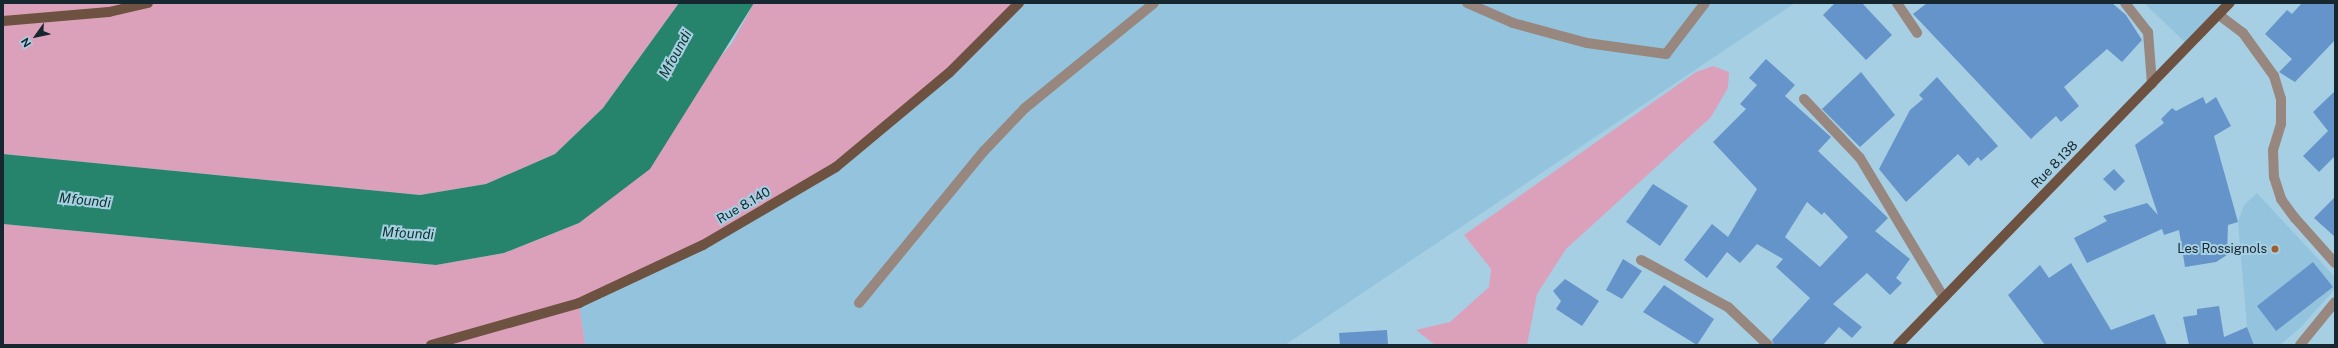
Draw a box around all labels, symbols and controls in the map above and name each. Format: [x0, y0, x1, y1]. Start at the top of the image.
north arrow [16, 16, 56, 56]
water label: Mfoundi [655, 27, 695, 81]
text: N [19, 36, 33, 49]
street label: Rue 8.138 [2029, 138, 2081, 192]
street label: Rue 8.140 [714, 184, 774, 228]
water label: Mfoundi [58, 189, 112, 211]
water label: Mfoundi [382, 223, 434, 243]
place label: Les Rossignols [2177, 241, 2267, 257]
marker: Les Rossignols [2270, 244, 2280, 254]

